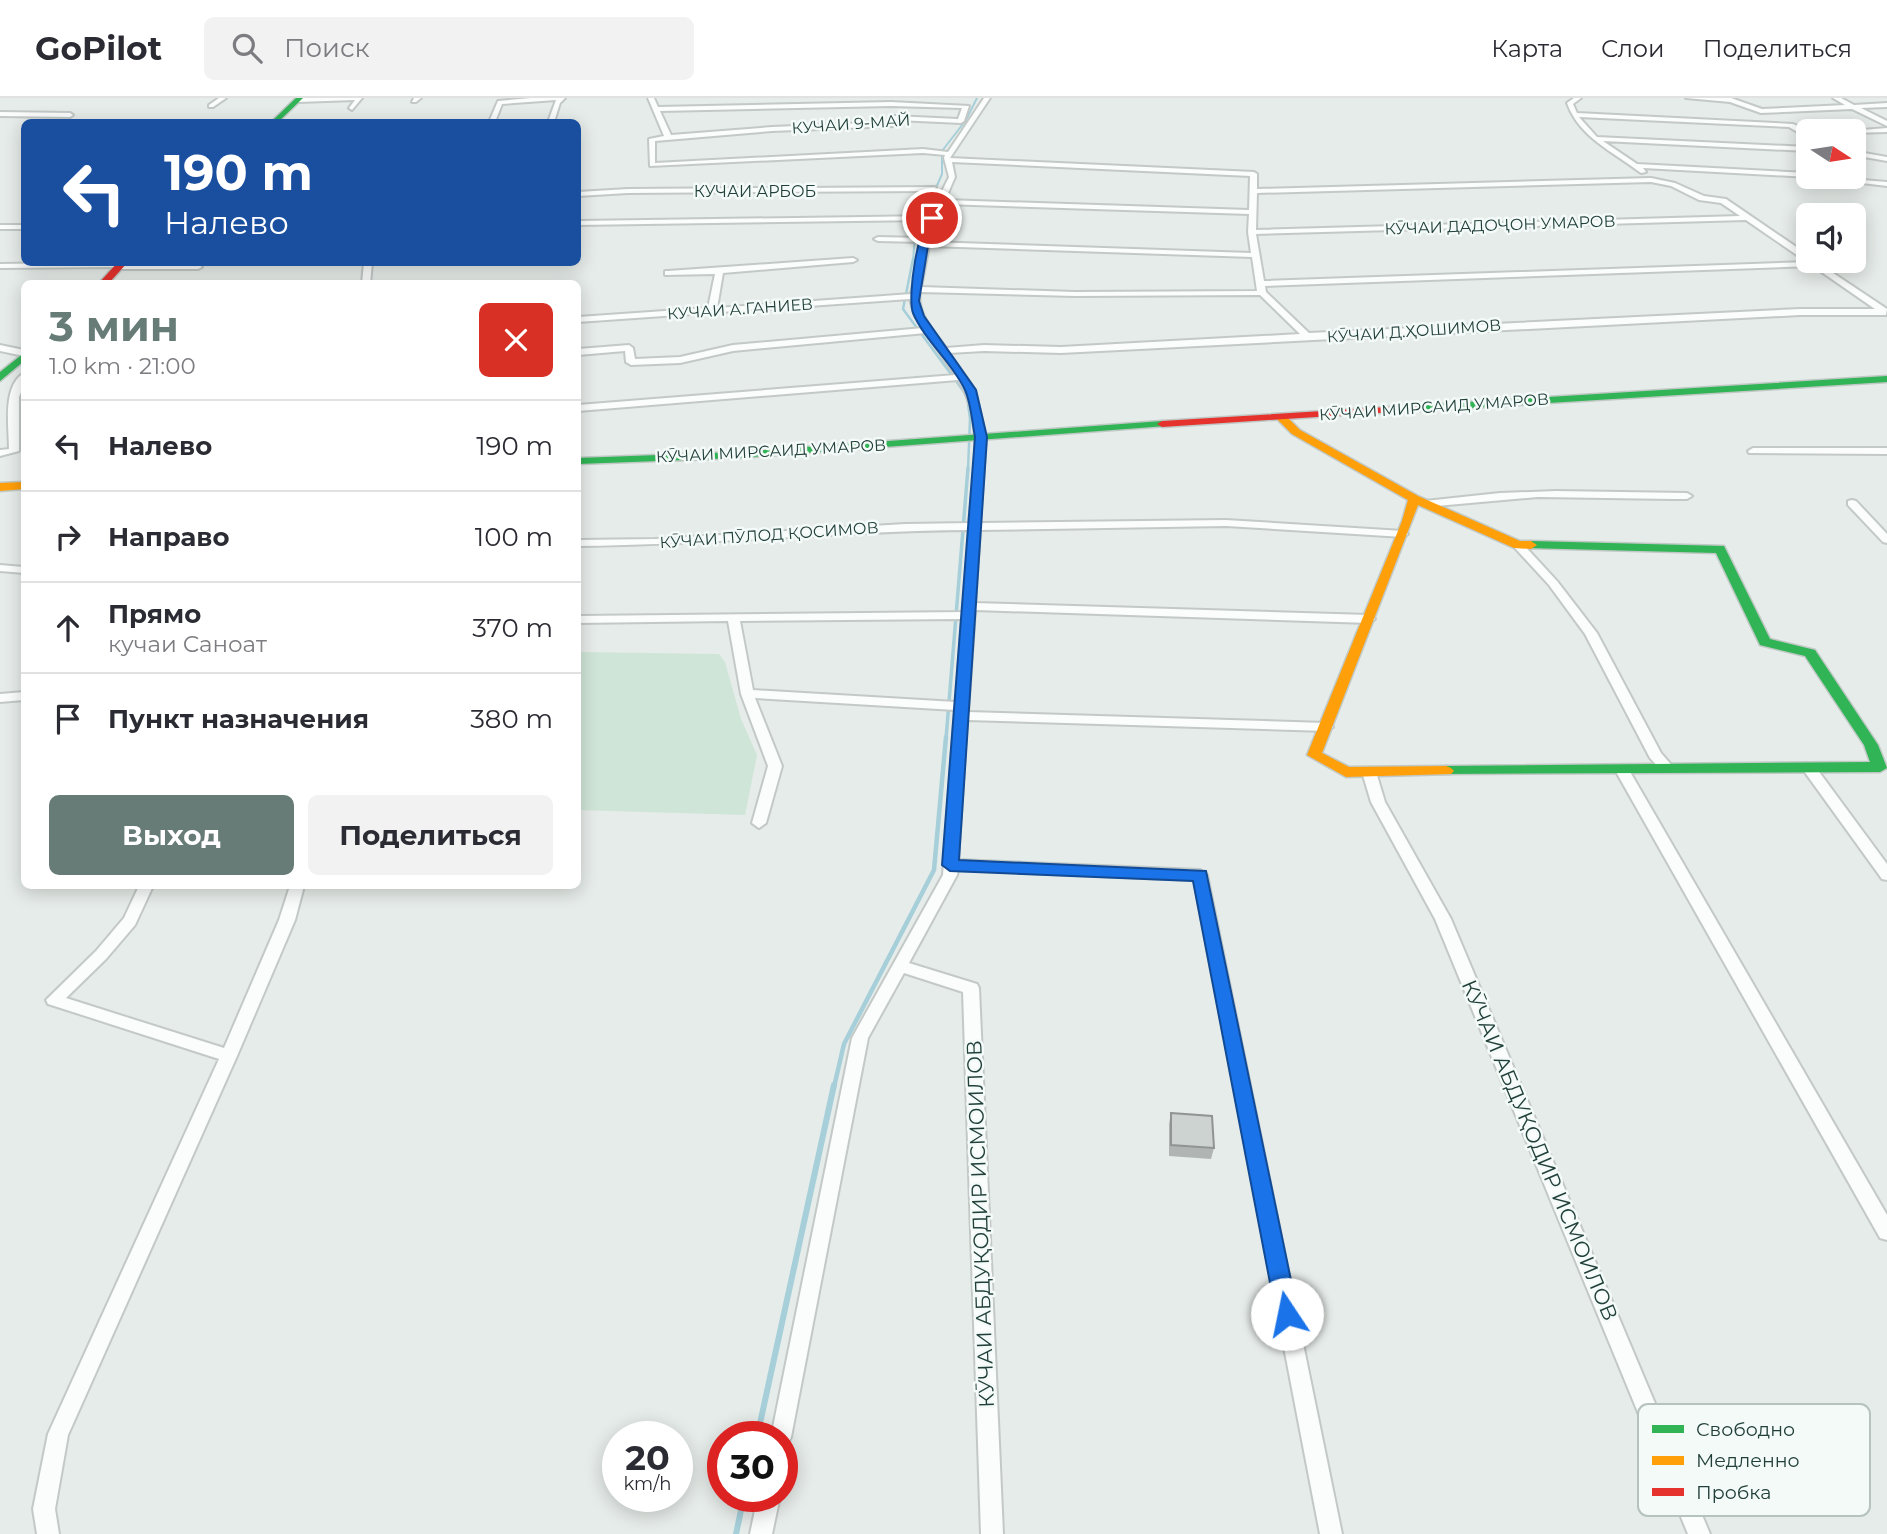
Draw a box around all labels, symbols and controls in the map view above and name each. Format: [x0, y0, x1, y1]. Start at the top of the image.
search box [204, 17, 694, 80]
text: GoPilot [35, 28, 162, 68]
icon: search [228, 29, 266, 67]
text: Поиск [284, 32, 370, 64]
text: Карта [1491, 34, 1563, 63]
text: Слои [1601, 34, 1665, 63]
text: Поделиться [1703, 34, 1852, 63]
street label: КУЧАИ 9-МАЙ [791, 110, 911, 138]
north arrow [1796, 119, 1866, 189]
map controls [1796, 119, 1866, 273]
text: 190 m [164, 143, 313, 202]
icon: left [49, 147, 140, 238]
street label: КУЧАИ АРБОБ [694, 182, 816, 201]
pin [902, 188, 962, 248]
icon: arrive [913, 199, 951, 237]
text: Налево [164, 203, 289, 242]
button: sound [1796, 203, 1866, 273]
street label: КӮЧАИ ДАДОҶОН УМАРОВ [1384, 211, 1616, 239]
street label: КУЧАИ А.ГАНИЕВ [666, 294, 814, 324]
text: 3 мин [49, 300, 179, 352]
button: close [479, 303, 553, 377]
street label: КӮЧАИ Д.ҲОШИМОВ [1326, 315, 1502, 347]
text: 1.0 km · 21:00 [49, 352, 196, 380]
street label: КӮЧАИ МИРСАИД УМАРОВ [1318, 389, 1550, 425]
icon: left [49, 427, 87, 465]
text: Налево [108, 430, 212, 462]
text: 190 m [476, 430, 553, 462]
street label: КӮЧАИ МИРСАИД УМАРОВ [656, 435, 886, 467]
icon: right [49, 518, 87, 556]
street label: КӮЧАИ ПӮЛОД ҚОСИМОВ [659, 518, 879, 552]
text: Направо [108, 521, 229, 553]
text: 100 m [475, 521, 553, 553]
text: Прямо [108, 598, 201, 630]
icon: ahead [49, 609, 87, 647]
text: 370 m [472, 612, 553, 644]
text: кучаи Саноат [108, 630, 267, 658]
icon: arrive [49, 700, 87, 738]
text: Пункт назначения [108, 703, 369, 735]
text: 380 m [470, 703, 553, 735]
button: Выход [49, 795, 294, 875]
button: Поделиться [308, 795, 553, 875]
street label: КӮЧАИ АБДУҚОДИР ИСМОИЛОВ [1457, 976, 1623, 1324]
street label: КӮЧАИ АБДУҚОДИР ИСМОИЛОВ [961, 1040, 999, 1408]
position arrow [1250, 1277, 1324, 1351]
legend [1638, 1404, 1870, 1516]
text: Свободно [1696, 1418, 1795, 1441]
speed limit sign: 30 [707, 1421, 798, 1512]
text: 20 [625, 1436, 670, 1479]
text: Медленно [1696, 1449, 1800, 1472]
text: km/h [623, 1473, 672, 1495]
text: Пробка [1696, 1481, 1771, 1504]

